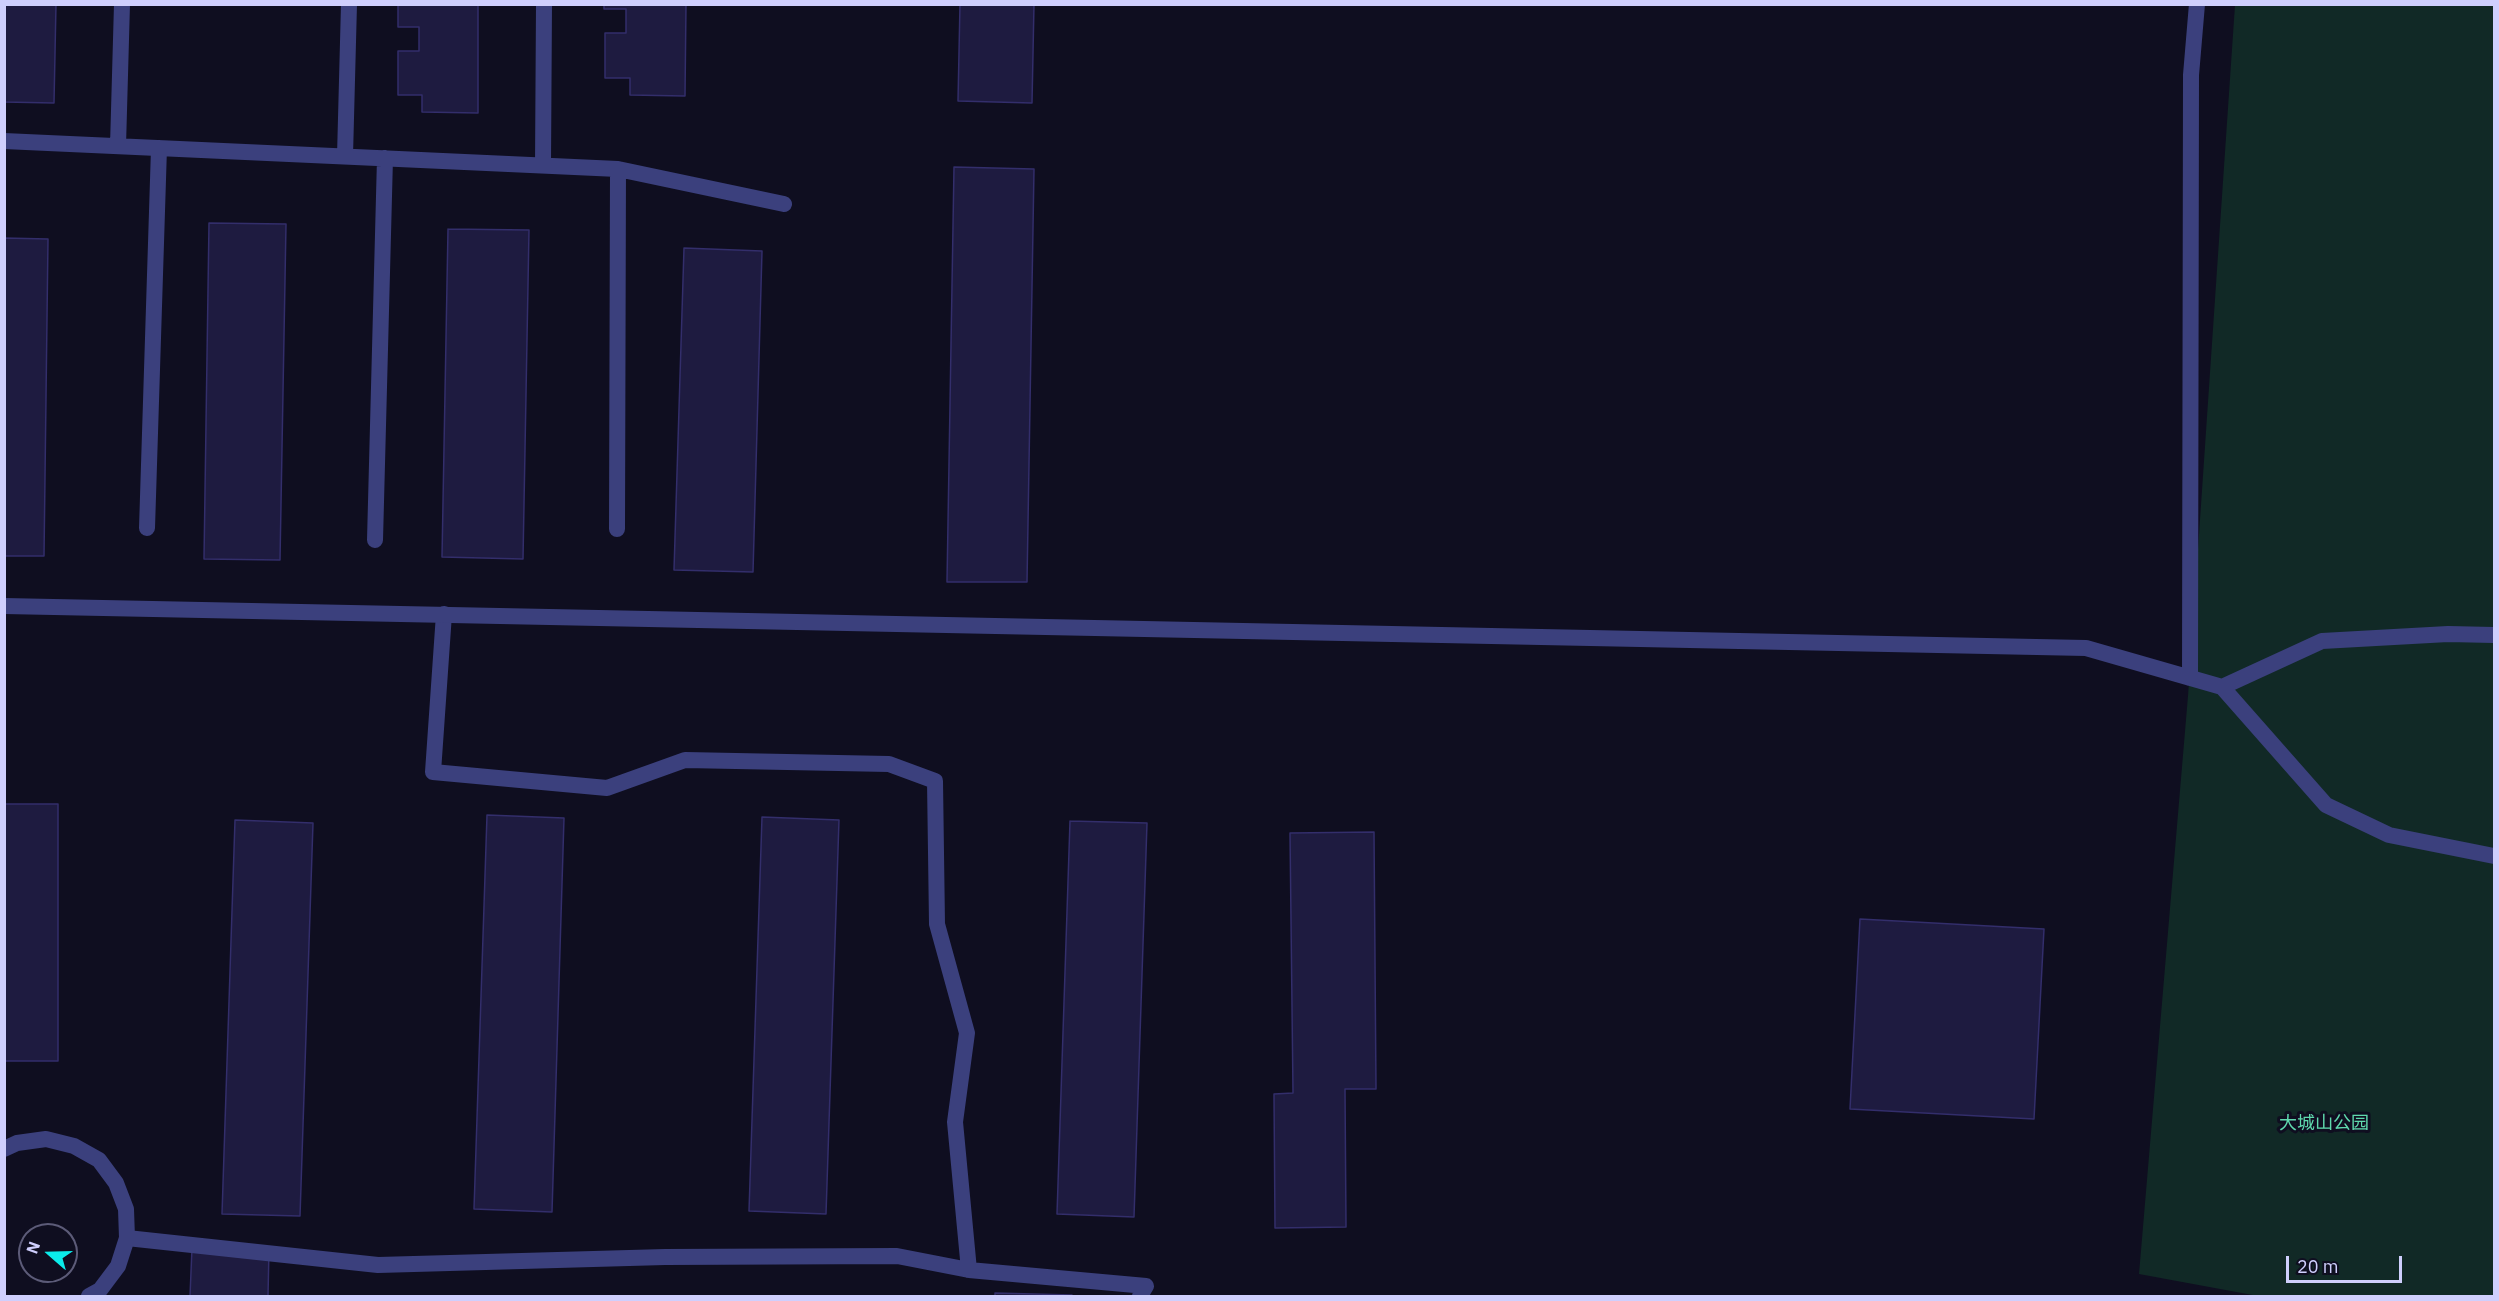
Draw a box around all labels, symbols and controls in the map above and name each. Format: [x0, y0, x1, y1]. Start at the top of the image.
park label: 大城山公园 [2279, 1113, 2369, 1135]
north arrow [18, 1223, 78, 1283]
text: N [22, 1239, 44, 1256]
scale bar [2289, 1244, 2404, 1282]
text: 20 m [2297, 1255, 2339, 1278]

